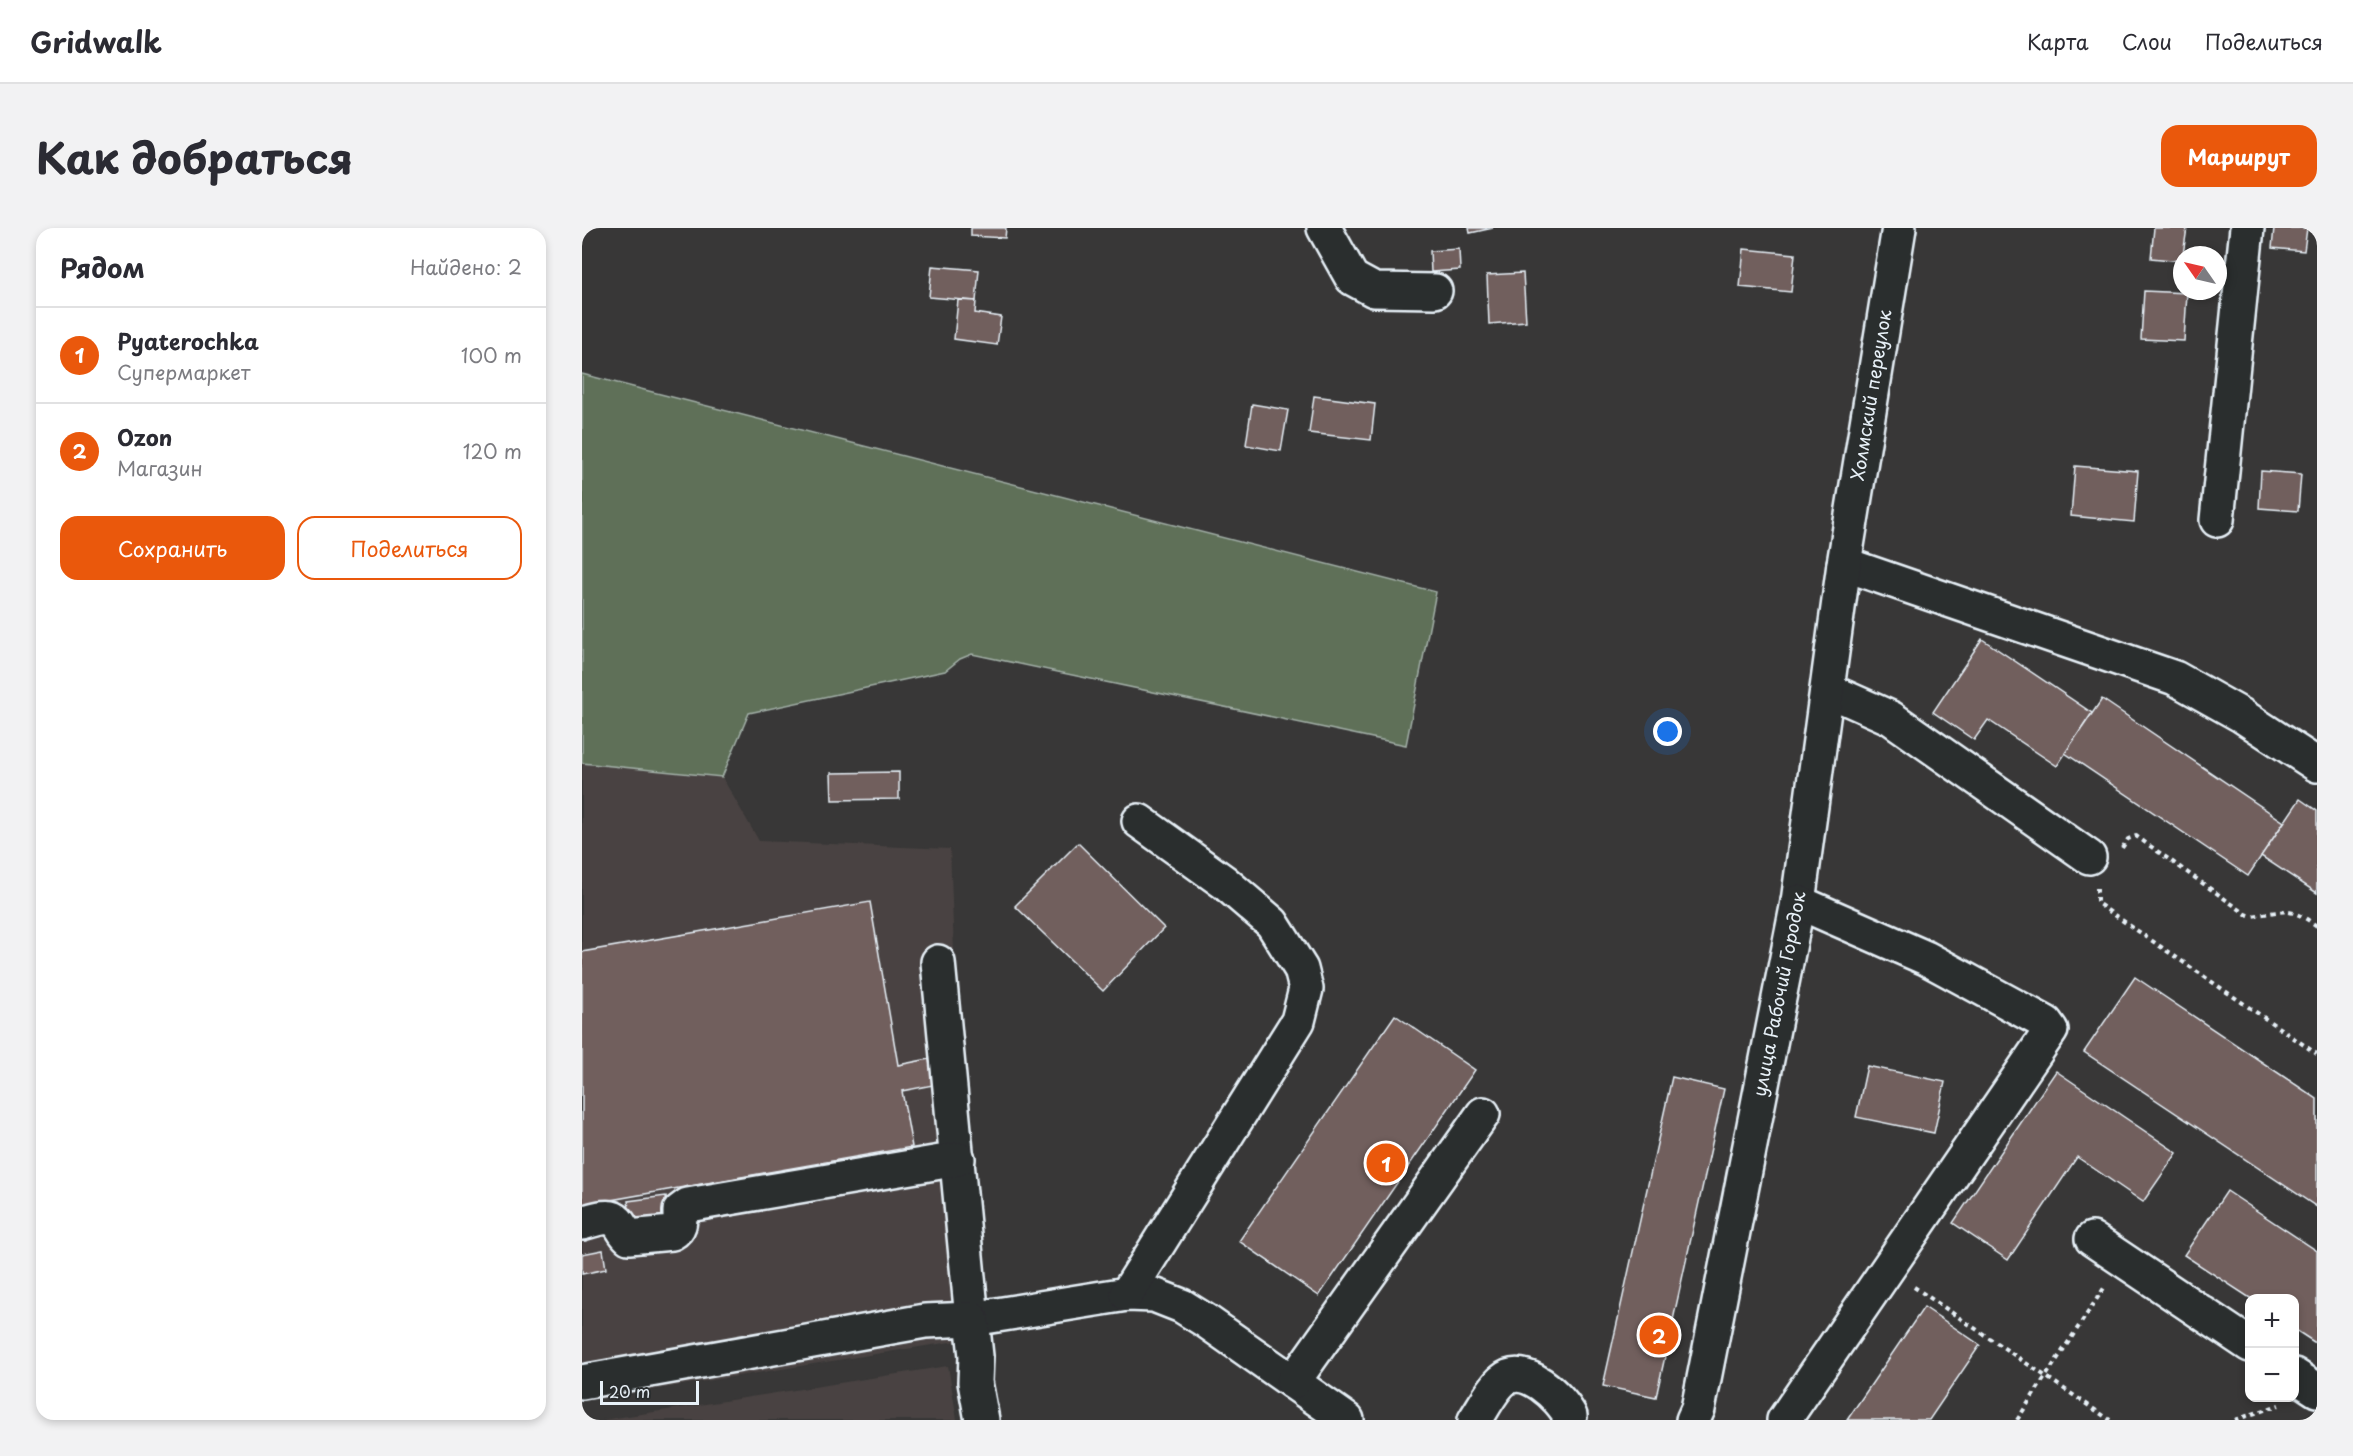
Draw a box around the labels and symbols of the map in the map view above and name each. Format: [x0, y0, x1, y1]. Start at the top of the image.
north arrow [2173, 246, 2227, 300]
street label: Холмский переулок [1843, 307, 1897, 482]
your location [1653, 717, 1682, 746]
street label: улица Рабочий Городок [1745, 889, 1811, 1099]
pin: 1 [1366, 1140, 1406, 1186]
pin: 2 [1640, 1312, 1678, 1358]
scale bar [600, 1378, 699, 1406]

